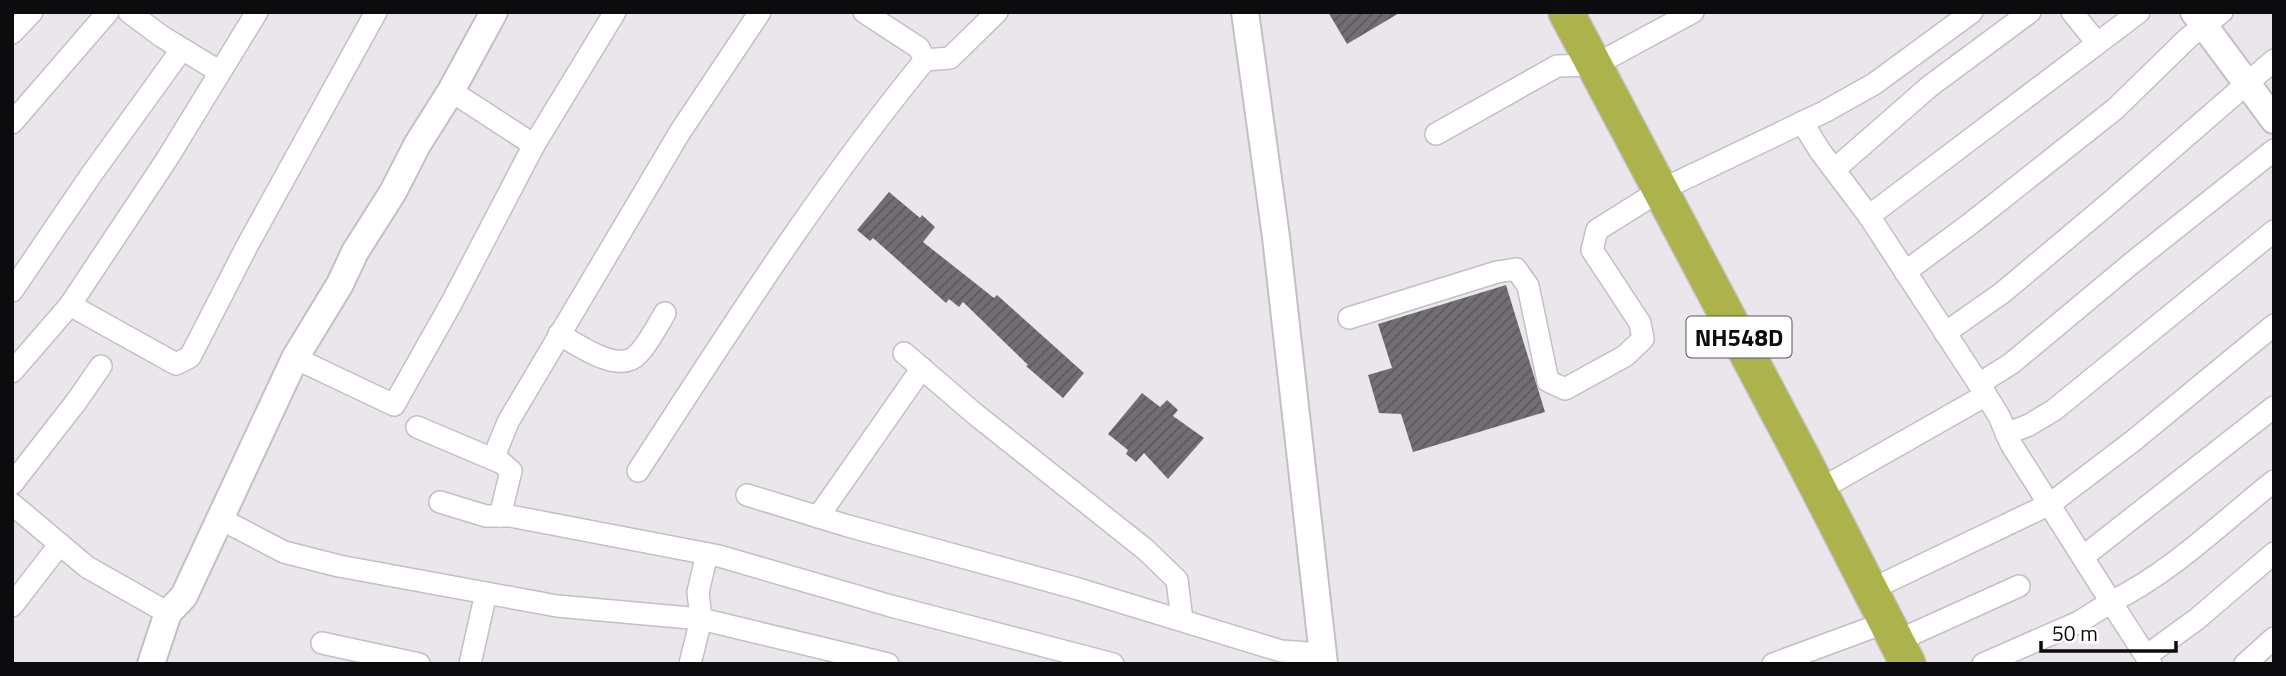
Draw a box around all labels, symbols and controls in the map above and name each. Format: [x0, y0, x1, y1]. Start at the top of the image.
road number: NH548D [1686, 316, 1792, 358]
scale bar [2041, 610, 2176, 654]
text: 50 m [2052, 617, 2098, 649]

